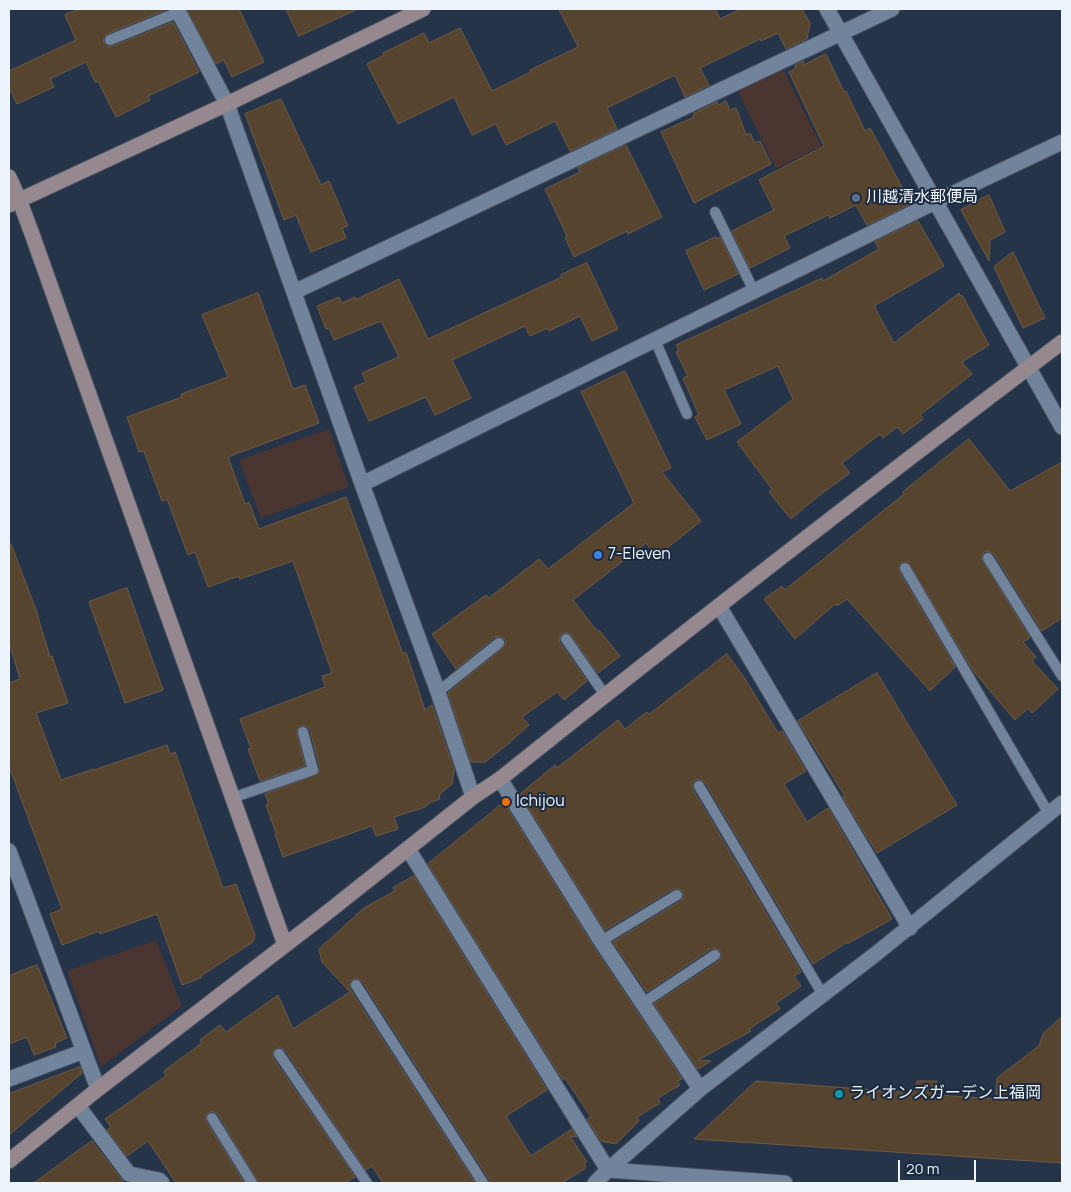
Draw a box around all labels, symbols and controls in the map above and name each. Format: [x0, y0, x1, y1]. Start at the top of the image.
place label: 川越清水郵便局 [866, 188, 978, 208]
marker: 川越清水郵便局 [850, 192, 862, 204]
place label: 7-Eleven [608, 545, 671, 565]
marker: 7-Eleven [592, 549, 604, 561]
place label: Ichijou [516, 792, 565, 812]
marker: Ichijou [500, 796, 512, 808]
place label: ライオンズガーデン上福岡 [849, 1084, 1041, 1104]
marker: ライオンズガーデン上福岡 [833, 1088, 845, 1100]
scale bar [901, 1150, 978, 1182]
text: 20 m [906, 1158, 939, 1179]

